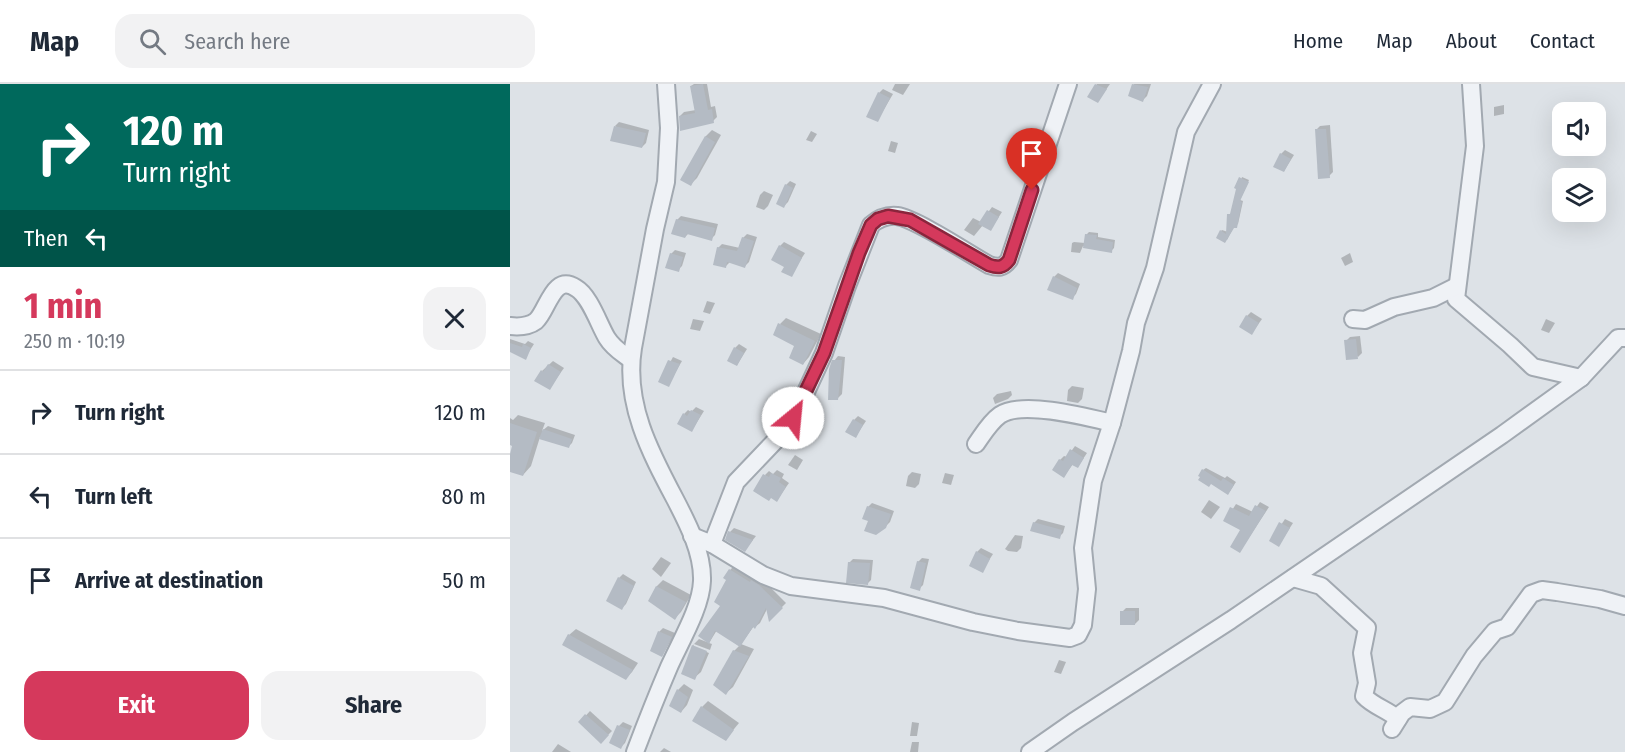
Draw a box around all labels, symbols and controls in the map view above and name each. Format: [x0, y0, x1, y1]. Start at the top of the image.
search box [115, 14, 535, 68]
text: Map [30, 25, 79, 58]
icon: search [136, 25, 169, 58]
text: Search here [184, 28, 290, 55]
text: Home [1293, 28, 1343, 54]
text: Map [1376, 28, 1413, 54]
text: About [1446, 28, 1497, 54]
text: Contact [1530, 28, 1595, 54]
map controls [1552, 102, 1606, 222]
button: sound [1552, 102, 1606, 156]
text: 120 m [123, 106, 224, 156]
icon: right [24, 108, 102, 186]
pin [1006, 128, 1057, 190]
icon: arrive [1015, 137, 1048, 170]
text: Turn right [123, 157, 231, 189]
button: layers [1552, 168, 1606, 222]
icon: left [80, 222, 113, 255]
text: Then [24, 225, 68, 252]
text: 1 min [24, 284, 102, 328]
button: close [423, 287, 486, 350]
text: 250 m · 10:19 [24, 329, 125, 353]
position arrow [761, 386, 825, 450]
icon: right [24, 396, 57, 429]
text: Turn right [75, 399, 164, 426]
text: 120 m [434, 399, 486, 426]
icon: left [24, 480, 57, 513]
text: Turn left [75, 483, 153, 510]
text: 80 m [441, 483, 486, 510]
icon: arrive [24, 564, 57, 597]
text: Arrive at destination [75, 567, 263, 594]
text: 50 m [442, 567, 486, 594]
button: Exit [24, 671, 249, 740]
button: Share [261, 671, 486, 740]

